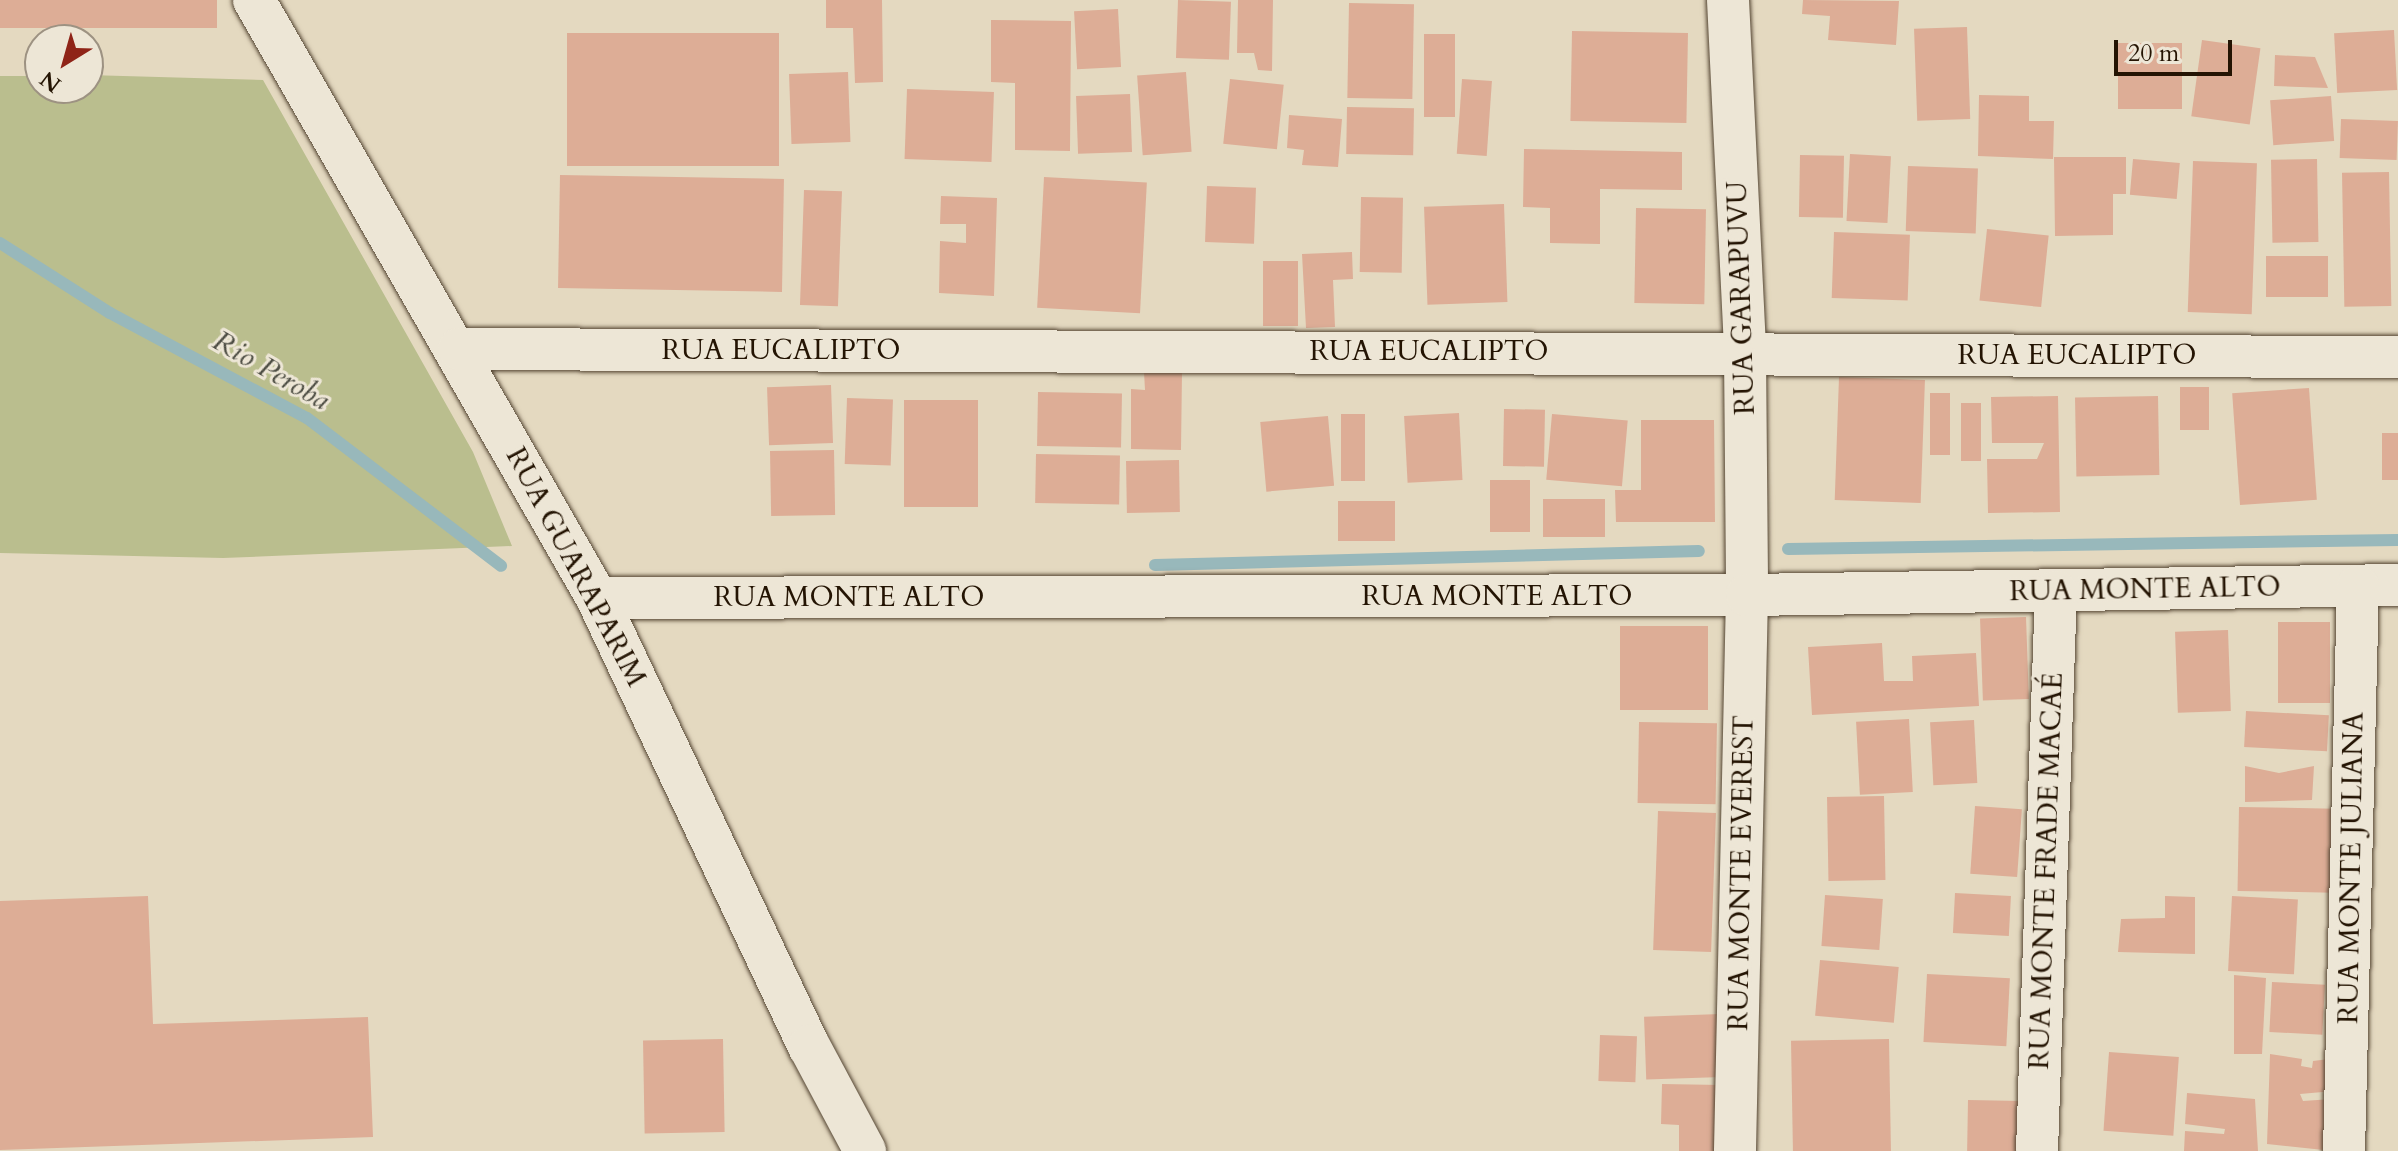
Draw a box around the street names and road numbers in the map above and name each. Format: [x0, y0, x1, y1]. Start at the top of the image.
street label: RUA GARAPUVU [1720, 181, 1762, 415]
street label: RUA EUCALIPTO [662, 333, 900, 367]
street label: RUA EUCALIPTO [1310, 334, 1548, 368]
street label: RUA EUCALIPTO [1958, 338, 2196, 372]
street label: RUA GUARAPARIM [499, 442, 653, 692]
street label: RUA MONTE ALTO [2009, 570, 2281, 608]
street label: RUA MONTE ALTO [1361, 579, 1633, 613]
street label: RUA MONTE ALTO [713, 580, 985, 614]
street label: RUA MONTE FRADE MACAÉ [2022, 672, 2070, 1070]
street label: RUA MONTE JULIANA [2331, 712, 2371, 1024]
street label: RUA MONTE EVEREST [1721, 715, 1761, 1031]

